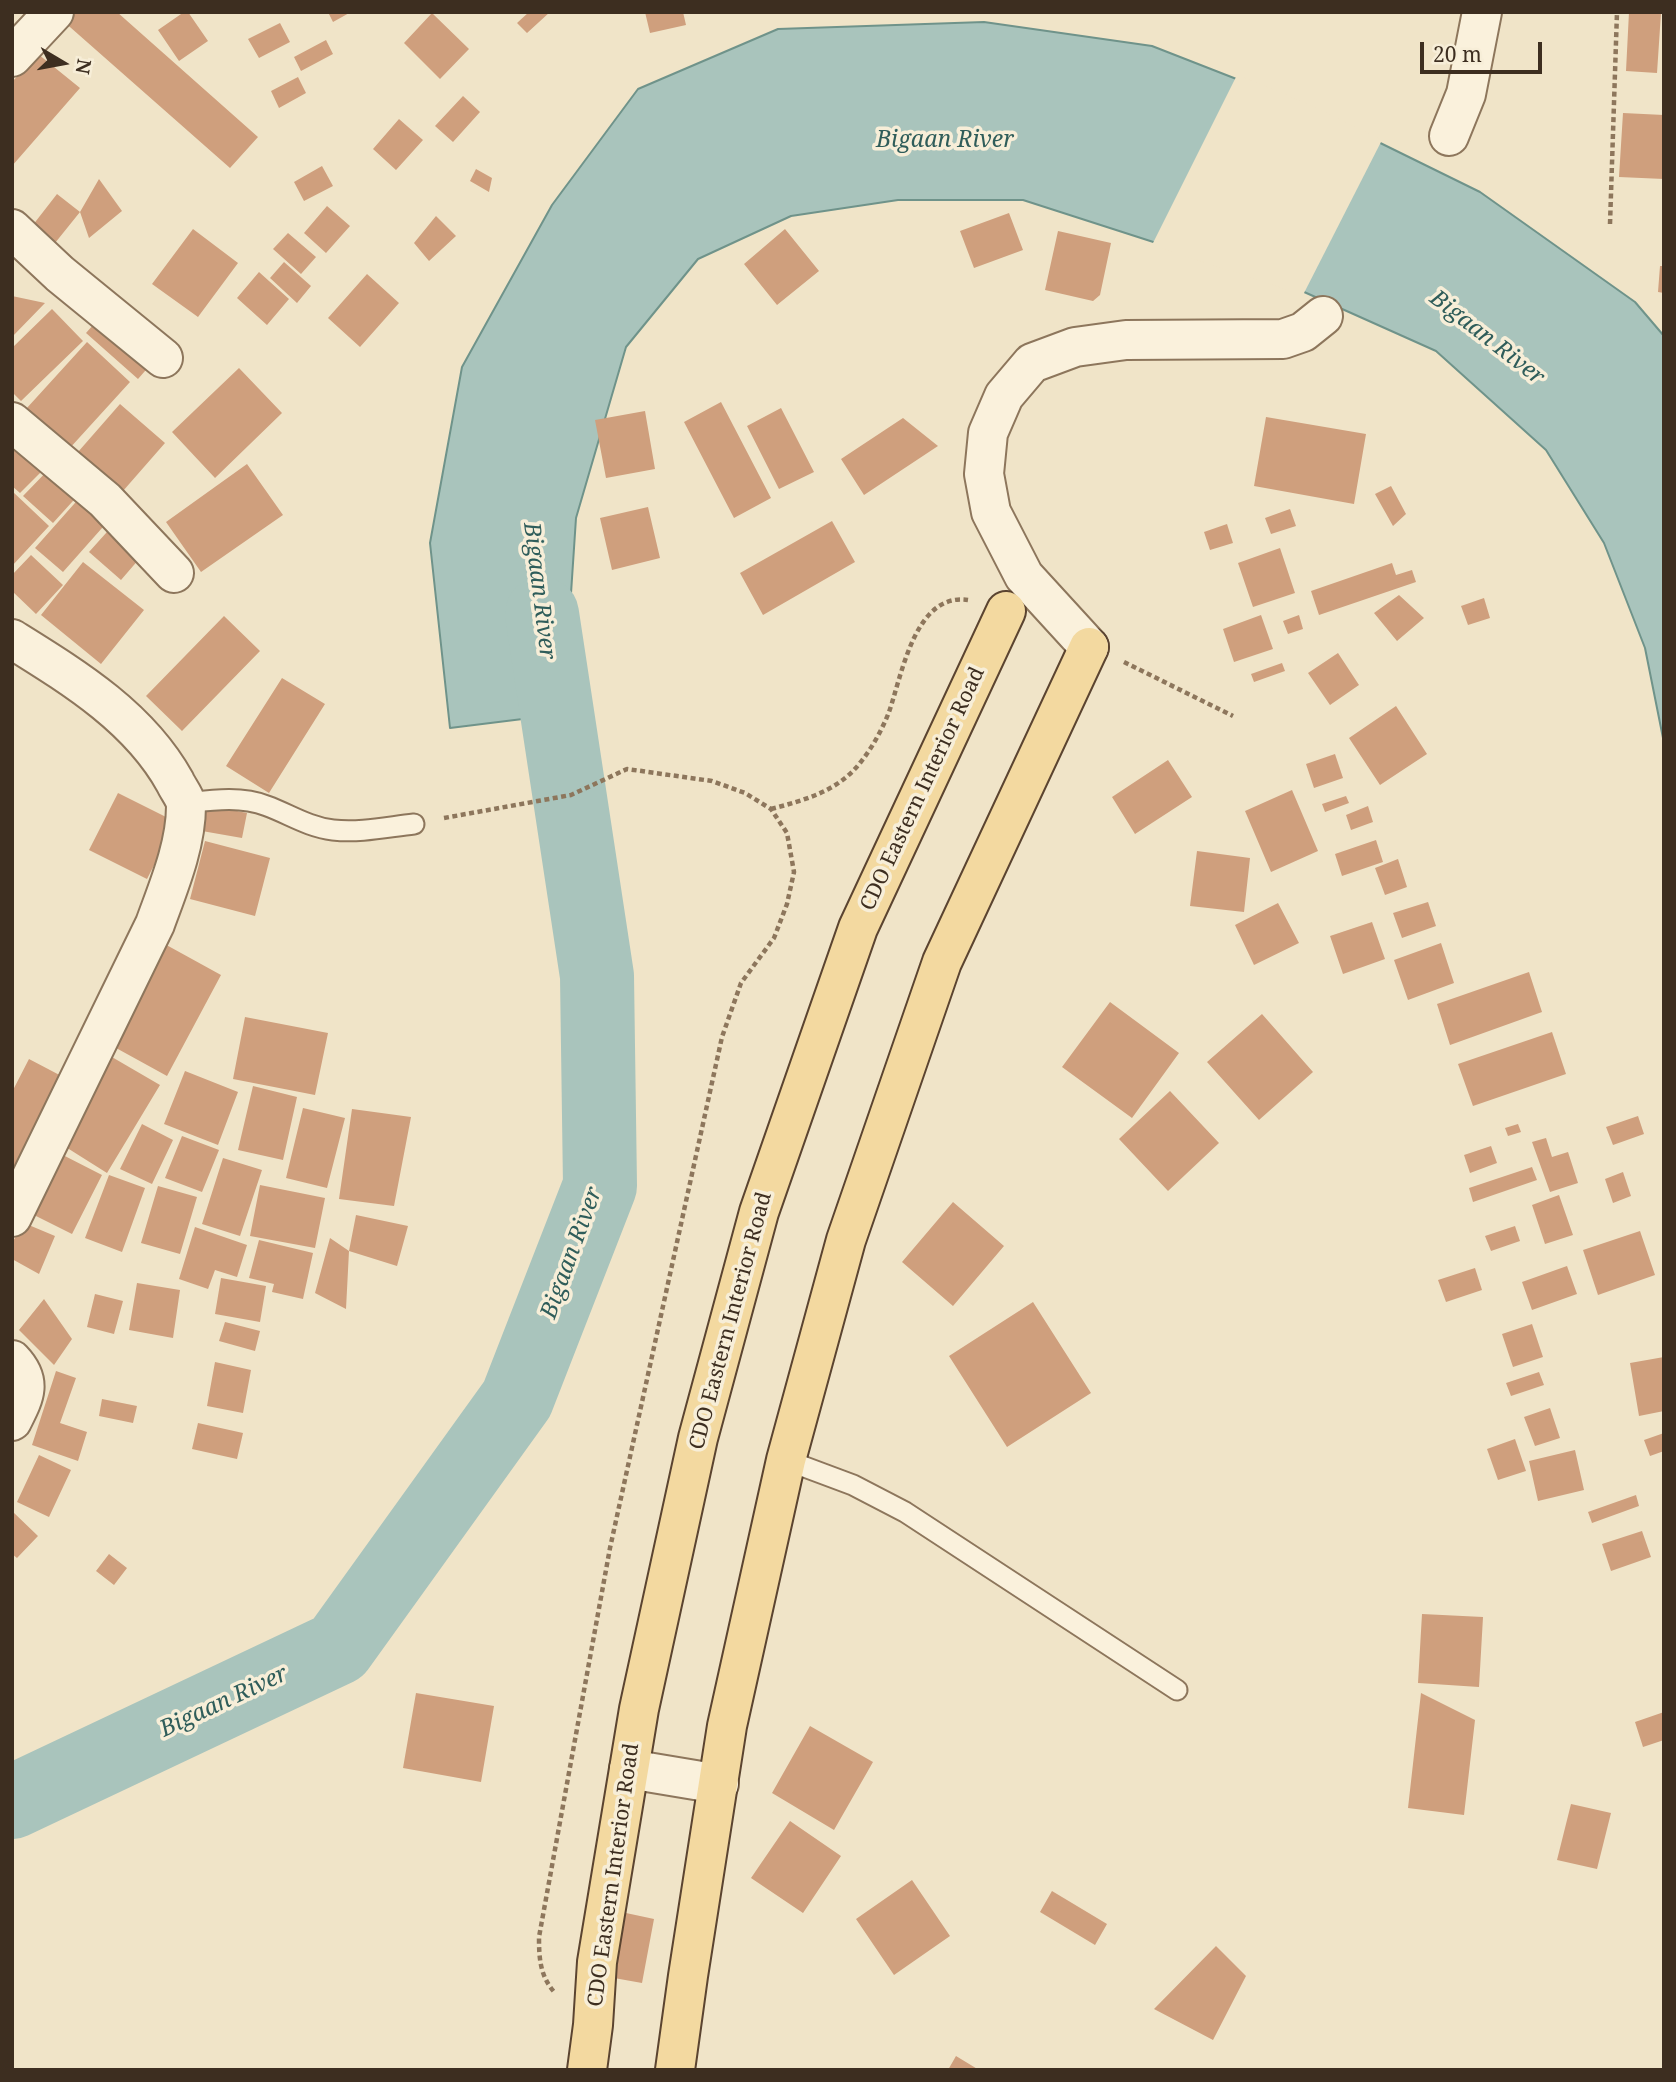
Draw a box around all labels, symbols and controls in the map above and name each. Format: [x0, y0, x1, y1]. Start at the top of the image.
north arrow [28, 28, 98, 98]
scale bar [1424, 28, 1546, 72]
text: 20 m [1433, 40, 1482, 68]
text: N [70, 57, 98, 76]
water label: Bigaan River [876, 126, 1014, 154]
water label: Bigaan River [1424, 285, 1550, 391]
water label: Bigaan River [517, 521, 561, 661]
street label: CDO Eastern Interior Road [855, 663, 991, 915]
water label: Bigaan River [535, 1183, 609, 1323]
street label: CDO Eastern Interior Road [684, 1189, 778, 1453]
water label: Bigaan River [156, 1660, 292, 1744]
street label: CDO Eastern Interior Road [583, 1742, 645, 2008]

